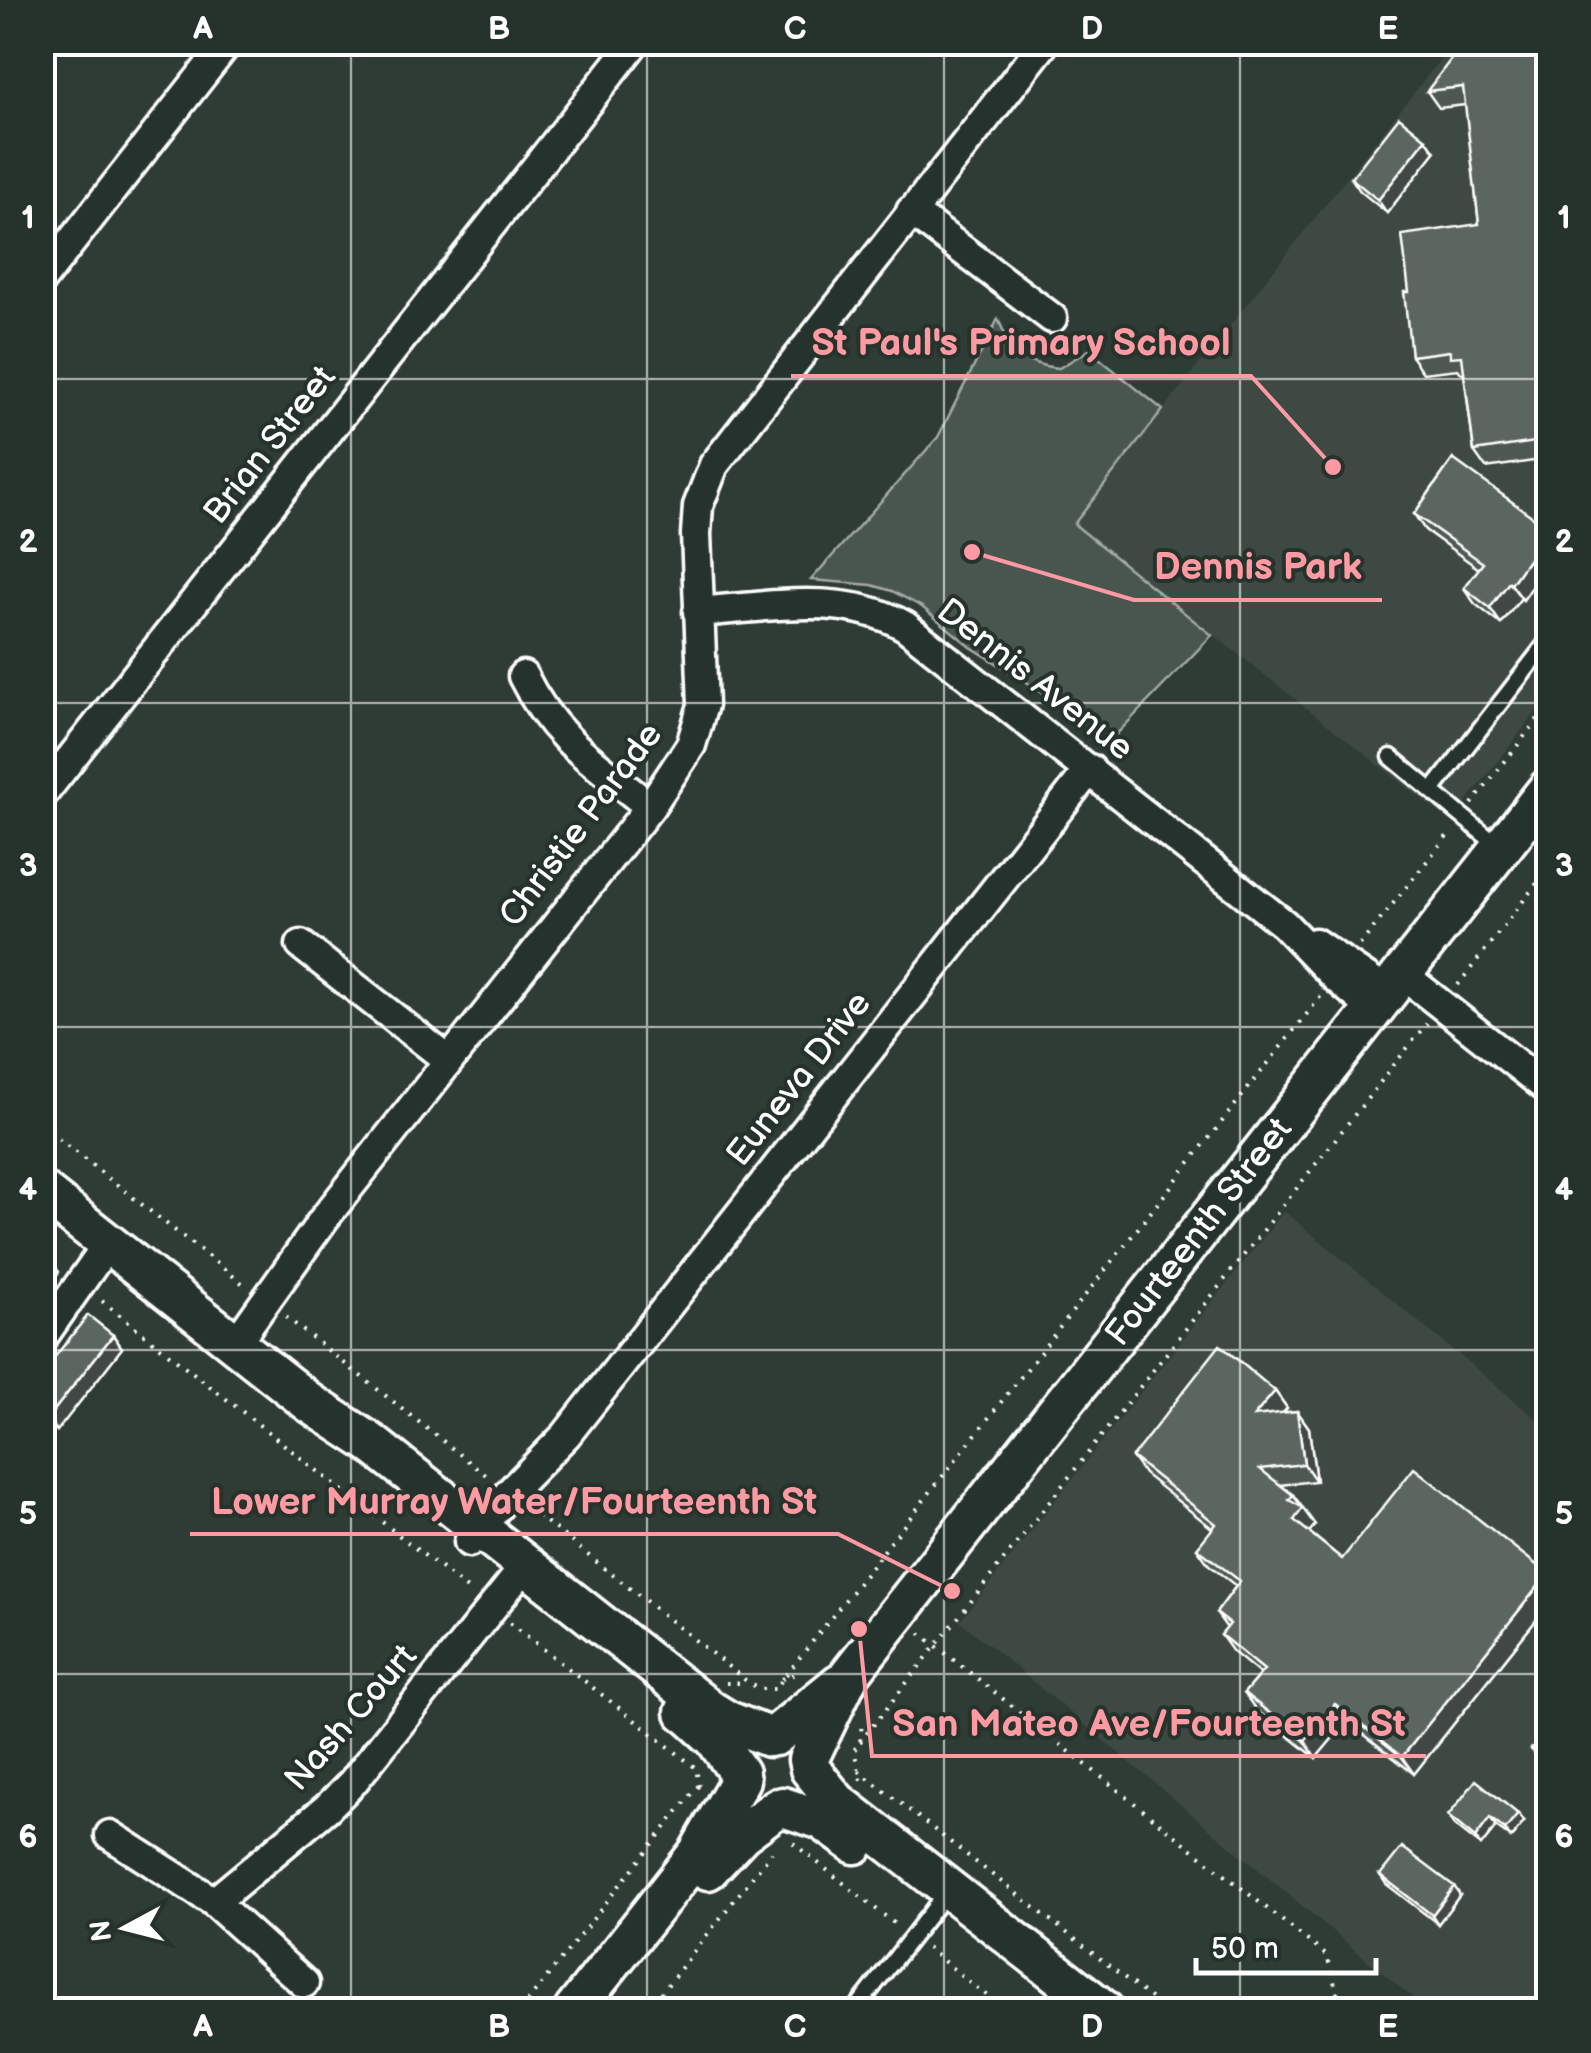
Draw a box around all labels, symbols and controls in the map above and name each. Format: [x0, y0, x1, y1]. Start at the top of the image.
text: A [192, 10, 213, 49]
text: B [488, 10, 510, 49]
text: C [784, 10, 806, 49]
text: D [1081, 10, 1103, 49]
text: E [1378, 10, 1398, 49]
text: 1 [21, 199, 35, 238]
text: 1 [1557, 199, 1571, 238]
callout: St Paul's Primary School [791, 308, 1251, 376]
text: St Paul's Primary School [811, 321, 1231, 366]
street label: Brian Street [195, 357, 345, 533]
text: 2 [18, 523, 38, 562]
text: 2 [1554, 523, 1574, 562]
callout: Dennis Park [1134, 532, 1382, 600]
text: Dennis Park [1154, 545, 1362, 590]
street label: Dennis Avenue [928, 590, 1142, 770]
street label: Christie Parade [490, 714, 672, 936]
text: 3 [19, 847, 37, 886]
text: 3 [1555, 847, 1573, 886]
street label: Euneva Drive [717, 983, 881, 1175]
street label: Fourteenth Street [1097, 1109, 1302, 1355]
text: 4 [19, 1171, 38, 1210]
text: 4 [1555, 1171, 1574, 1210]
callout: Lower Murray Water/Fourteenth St [190, 1466, 838, 1534]
text: Lower Murray Water/Fourteenth St [211, 1480, 817, 1525]
text: 5 [19, 1495, 37, 1534]
text: 5 [1555, 1495, 1573, 1534]
street label: Nash Court [276, 1636, 426, 1800]
callout: San Mateo Ave/Fourteenth St [872, 1688, 1426, 1756]
text: San Mateo Ave/Fourteenth St [892, 1702, 1406, 1747]
text: 6 [18, 1818, 38, 1857]
text: 6 [1554, 1818, 1574, 1857]
north arrow [75, 1878, 175, 1978]
scale bar [1196, 1913, 1376, 1975]
text: N [84, 1918, 119, 1943]
text: 50 m [1211, 1931, 1279, 1967]
text: A [192, 2008, 213, 2047]
text: B [488, 2008, 510, 2047]
text: C [784, 2008, 806, 2047]
text: D [1081, 2008, 1103, 2047]
text: E [1378, 2008, 1398, 2047]

